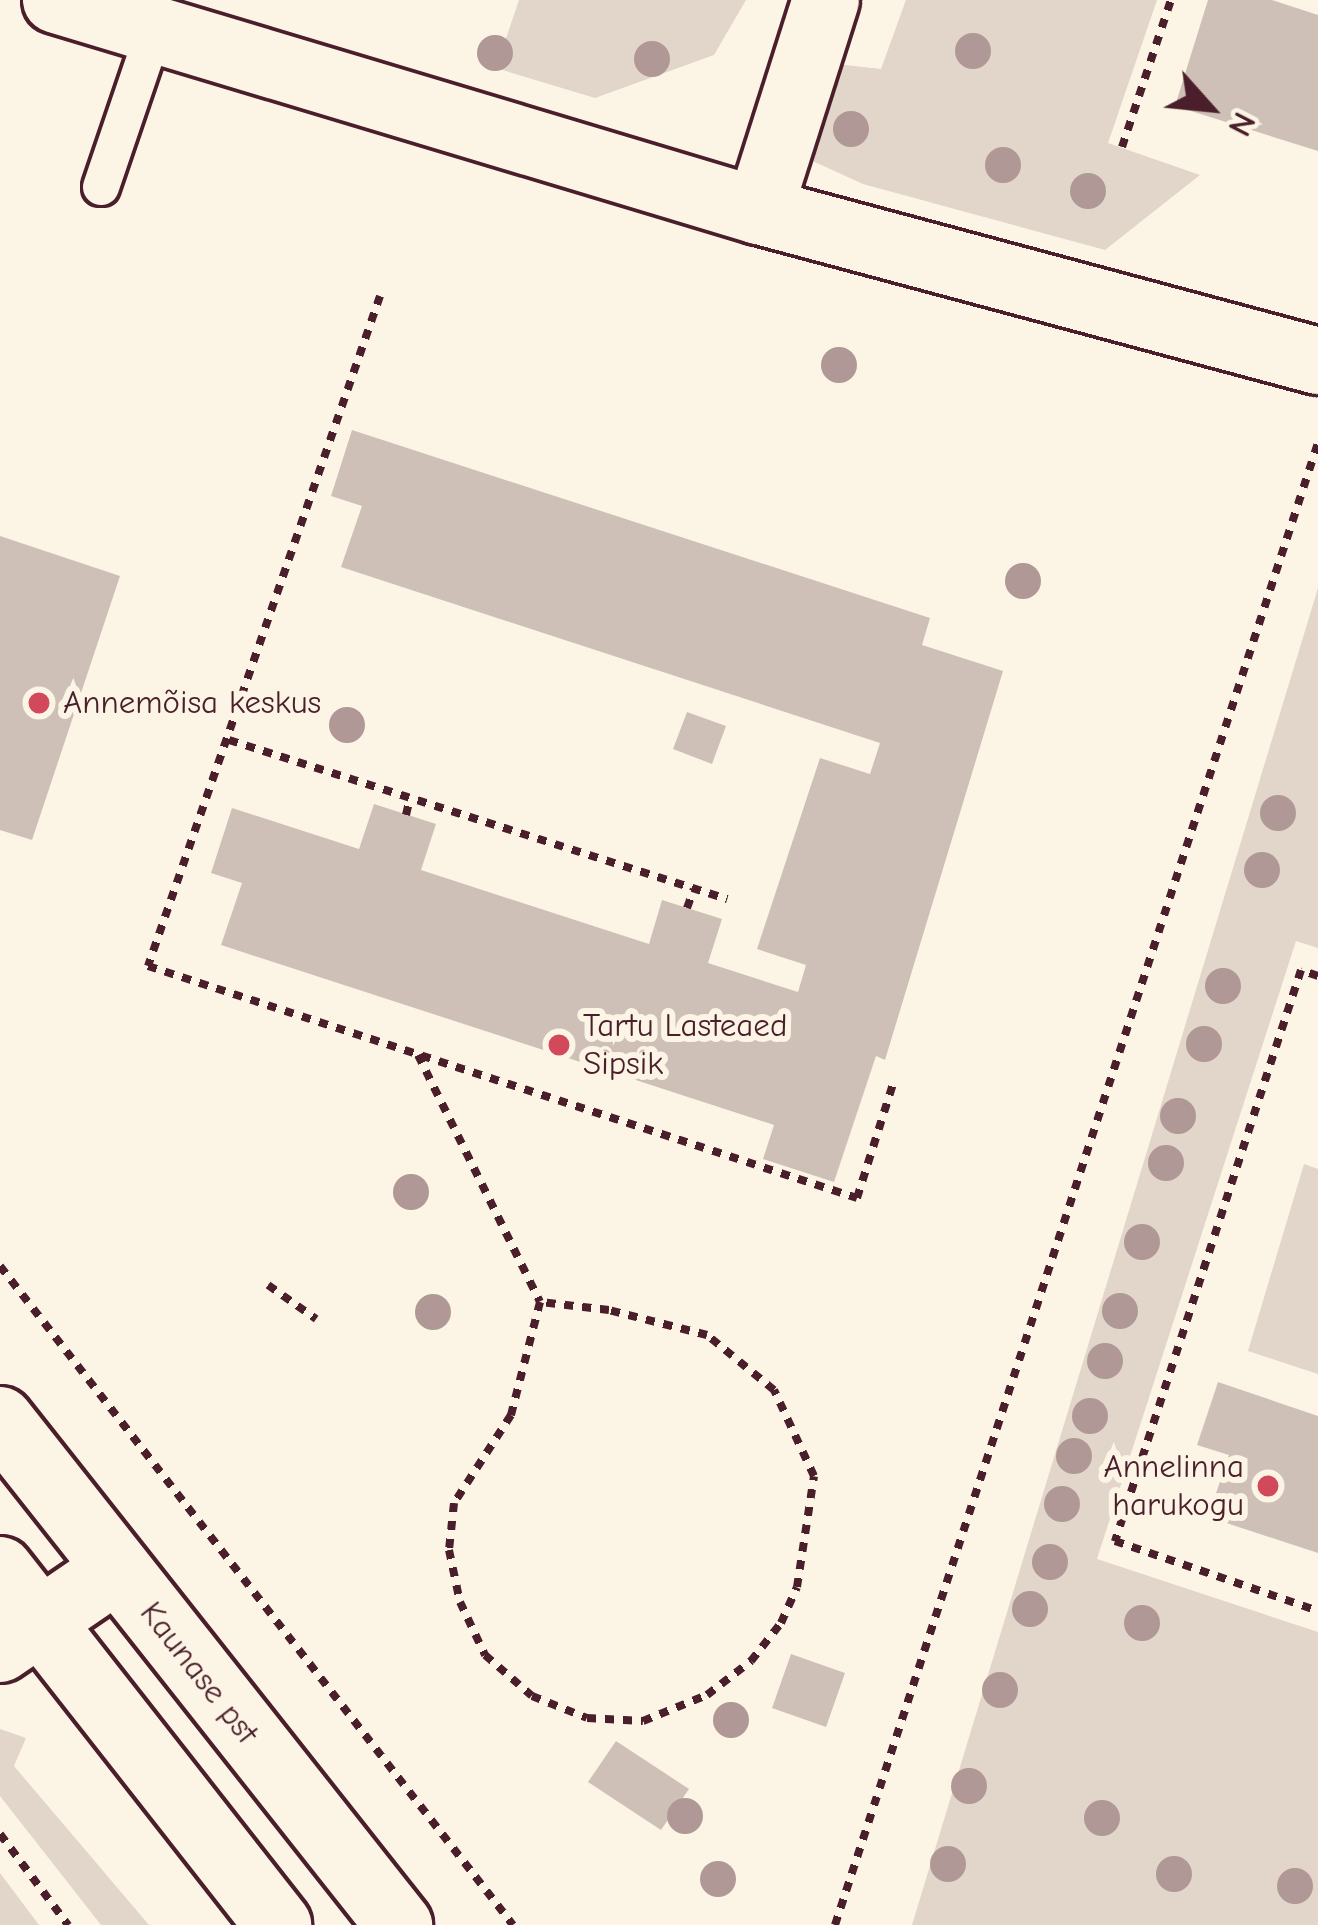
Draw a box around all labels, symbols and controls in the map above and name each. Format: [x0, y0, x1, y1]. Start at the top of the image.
north arrow [1150, 48, 1270, 168]
text: N [1220, 106, 1264, 143]
place label: Annemõisa keskus [63, 683, 321, 723]
marker: Annemõisa keskus [26, 690, 52, 716]
place label: Tartu Lasteaed Sipsik [583, 1006, 787, 1084]
marker: Tartu Lasteaed Sipsik [546, 1032, 572, 1058]
place label: Annelinna harukogu [1104, 1447, 1244, 1525]
marker: Annelinna harukogu [1255, 1473, 1281, 1499]
street label: Kaunase pst [131, 1594, 267, 1752]

